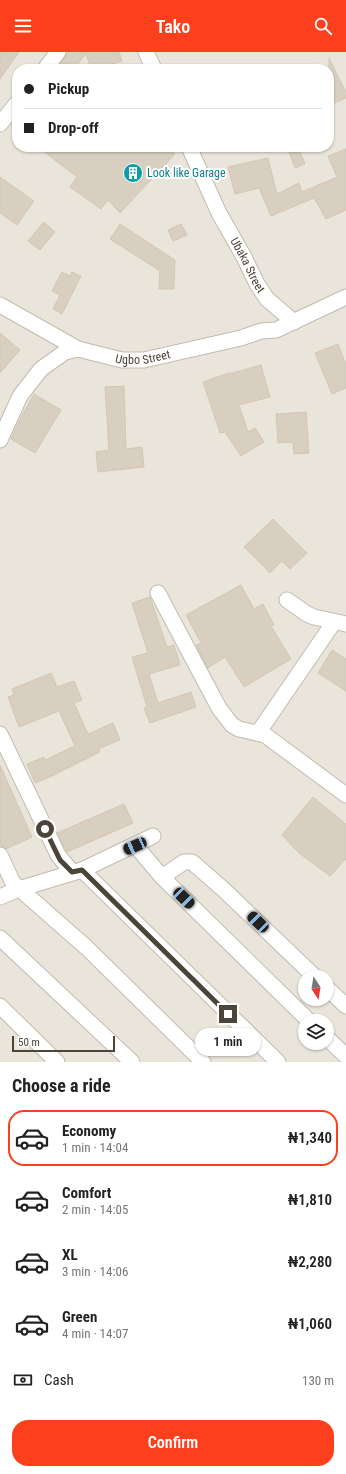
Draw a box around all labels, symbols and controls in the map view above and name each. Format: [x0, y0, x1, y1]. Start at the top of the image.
icon: menu [12, 15, 34, 37]
icon: search [312, 15, 334, 37]
text: Tako [156, 16, 190, 37]
text: Pickup [48, 80, 89, 98]
text: Drop-off [48, 119, 99, 137]
building icon: Look like Garage [122, 162, 144, 184]
place label: Look like Garage [147, 166, 226, 180]
street label: Ubaka Street [227, 235, 268, 296]
street label: Ugbo Street [114, 347, 172, 367]
route start [36, 820, 54, 838]
car [122, 836, 148, 856]
car [171, 885, 197, 911]
car [245, 909, 271, 935]
north arrow [298, 970, 334, 1006]
map controls [298, 970, 334, 1050]
route end [219, 1005, 237, 1023]
button: layers [298, 1014, 334, 1050]
callout: 1 min [195, 1028, 261, 1056]
scale bar [12, 1034, 115, 1053]
text: 1 min [214, 1034, 242, 1049]
text: 50 m [18, 1036, 40, 1049]
text: Choose a ride [12, 1075, 111, 1096]
icon: car [14, 1120, 50, 1156]
text: Economy [62, 1122, 116, 1140]
text: ₦1,340 [288, 1129, 332, 1147]
text: 1 min · 14:04 [62, 1140, 128, 1155]
icon: car [14, 1182, 50, 1218]
text: Comfort [62, 1184, 111, 1202]
text: ₦1,810 [288, 1191, 332, 1209]
text: 2 min · 14:05 [62, 1202, 128, 1217]
icon: car [14, 1244, 50, 1280]
text: XL [62, 1246, 78, 1264]
text: ₦2,280 [288, 1253, 332, 1271]
text: 3 min · 14:06 [62, 1264, 128, 1279]
icon: car [14, 1306, 50, 1342]
text: Green [62, 1308, 97, 1326]
text: ₦1,060 [288, 1315, 332, 1333]
text: 4 min · 14:07 [62, 1326, 128, 1341]
icon: cash [12, 1369, 34, 1391]
text: Cash [44, 1371, 74, 1389]
text: 130 m [302, 1373, 334, 1388]
button: Confirm [12, 1420, 334, 1466]

